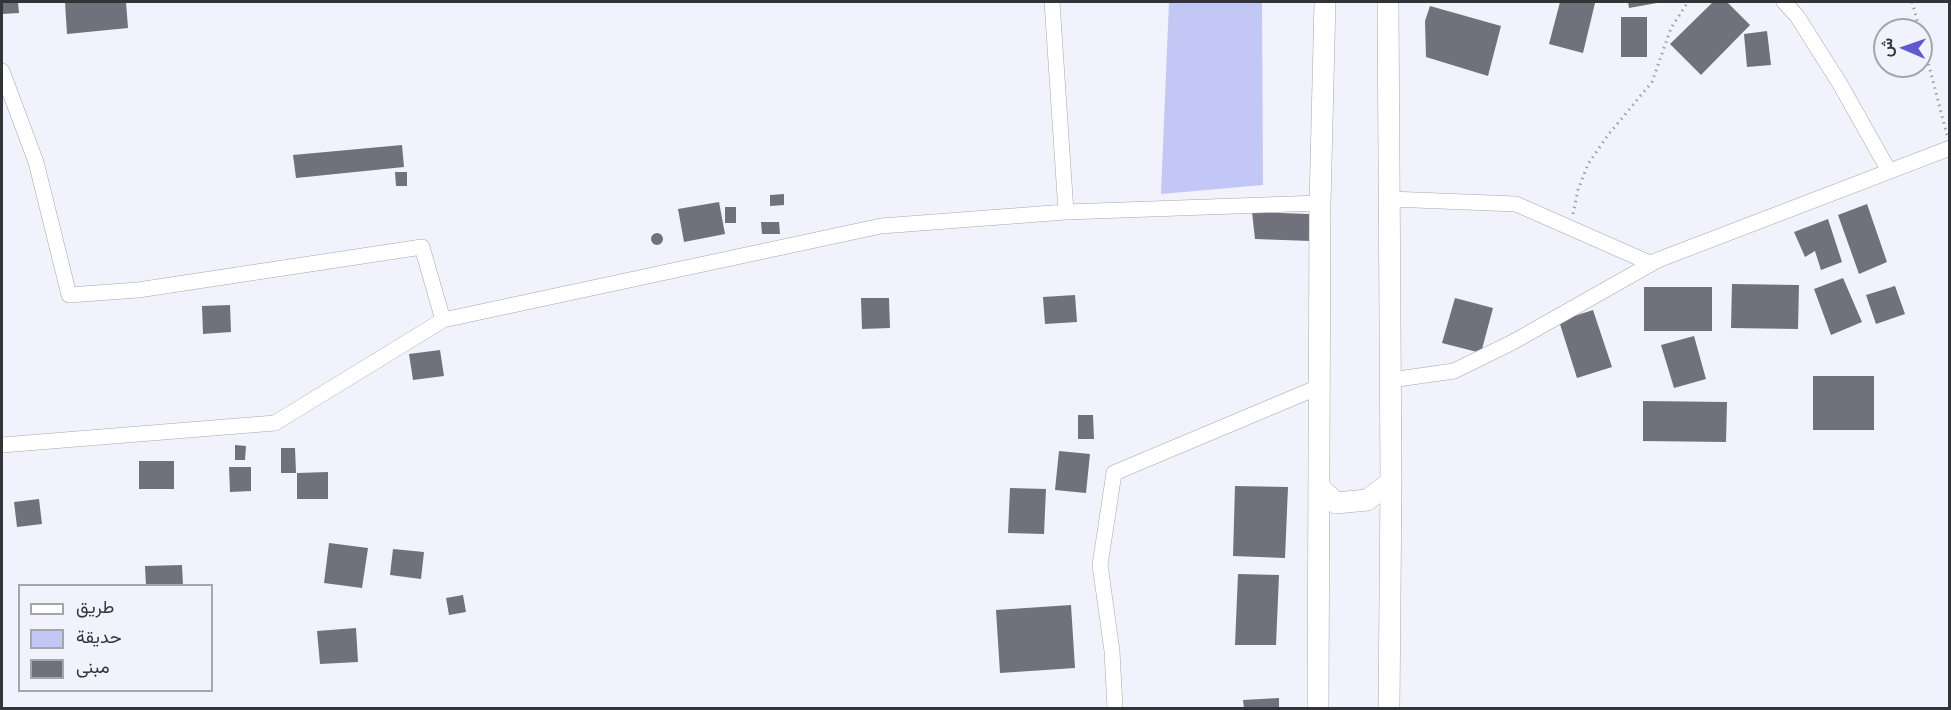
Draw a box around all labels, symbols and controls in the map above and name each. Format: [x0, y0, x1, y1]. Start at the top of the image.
north arrow [1873, 18, 1933, 78]
text: ش [1878, 38, 1895, 57]
legend [18, 584, 213, 692]
text: طريق [76, 597, 114, 617]
text: حديقة [76, 627, 122, 647]
text: مبنى [76, 657, 110, 677]

